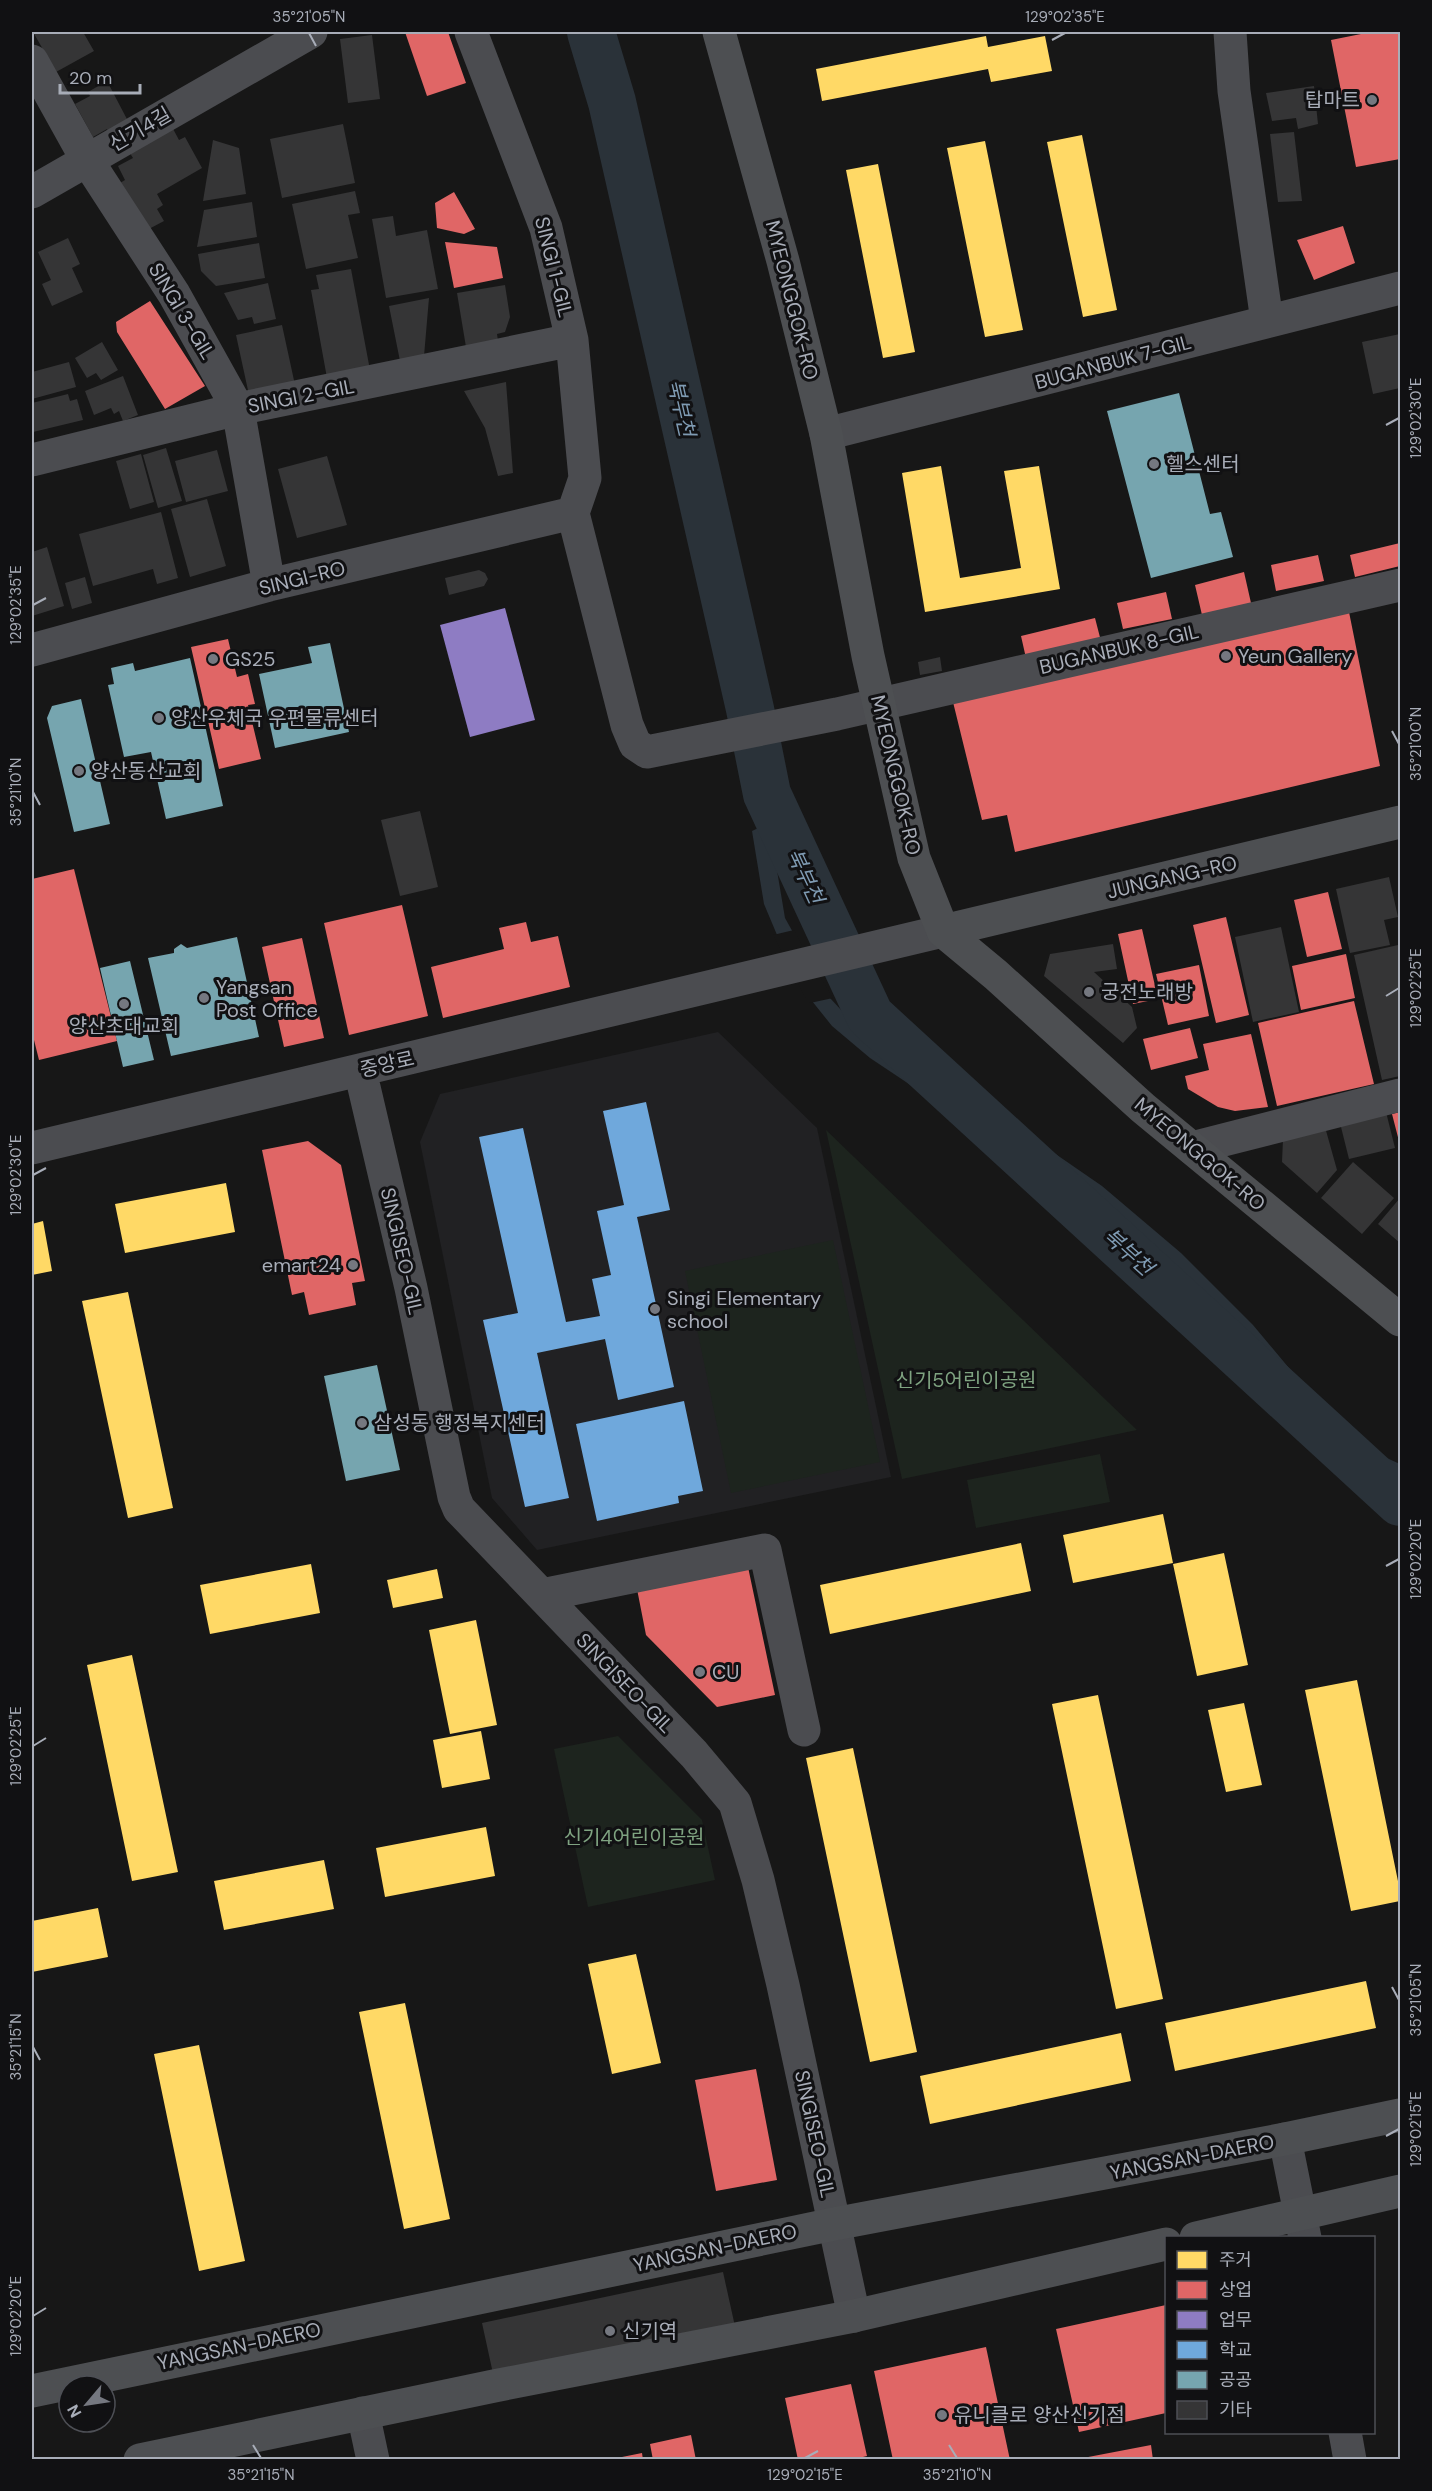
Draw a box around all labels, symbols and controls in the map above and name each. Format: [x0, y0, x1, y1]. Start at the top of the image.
text: 35°21'05"N [273, 7, 345, 27]
text: 129°02'35"E [1025, 7, 1105, 27]
scale bar [60, 57, 140, 95]
text: 20 m [69, 66, 112, 90]
place label: 탑마트 [1305, 87, 1360, 113]
marker: 탑마트 [1365, 93, 1379, 107]
street label: 신기4길 [104, 101, 176, 157]
street label: SINGI 1-GIL [529, 214, 579, 320]
street label: MYEONGGOK-RO [760, 218, 824, 382]
street label: SINGI 3-GIL [143, 258, 221, 364]
street label: BUGANBUK 7-GIL [1032, 329, 1194, 395]
street label: SINGI 2-GIL [246, 373, 356, 419]
water label: 북부천 [661, 377, 702, 442]
text: 129°02'30"E [1406, 378, 1426, 458]
place label: 헬스센터 [1166, 451, 1240, 477]
marker: 헬스센터 [1147, 457, 1161, 471]
street label: SINGI-RO [256, 555, 348, 601]
text: 129°02'35"E [6, 565, 26, 645]
street label: BUGANBUK 8-GIL [1037, 618, 1201, 680]
place label: Yeun Gallery [1238, 643, 1352, 669]
place label: GS25 [225, 646, 275, 672]
marker: Yeun Gallery [1219, 649, 1233, 663]
marker: GS25 [206, 652, 220, 666]
street label: MYEONGGOK-RO [865, 692, 927, 858]
place label: 양산우체국 우편물류센터 [171, 705, 379, 731]
text: 35°21'00"N [1406, 707, 1426, 781]
marker: 양산우체국 우편물류센터 [152, 711, 166, 725]
text: 35°21'10"N [6, 758, 26, 826]
place label: 양산동산교회 [91, 758, 201, 784]
marker: 양산동산교회 [72, 764, 86, 778]
water label: 북부천 [780, 844, 831, 911]
street label: JUNGANG-RO [1105, 849, 1239, 905]
text: 129°02'25"E [1406, 948, 1426, 1028]
place label: Yangsan Post Office [216, 974, 318, 1023]
place label: 궁전노래방 [1101, 979, 1193, 1005]
marker: 궁전노래방 [1082, 985, 1096, 999]
marker: Yangsan Post Office [197, 991, 211, 1005]
marker: 양산초대교회 [117, 997, 131, 1011]
place label: 양산초대교회 [69, 1013, 179, 1039]
street label: 중앙로 [357, 1045, 417, 1083]
street label: MYEONGGOK-RO [1129, 1091, 1271, 1217]
text: 129°02'30"E [6, 1135, 26, 1215]
street label: SINGISEO-GIL [375, 1185, 429, 1317]
water label: 북부천 [1097, 1222, 1161, 1284]
place label: emart24 [262, 1252, 341, 1278]
marker: emart24 [346, 1258, 360, 1272]
place label: Singi Elementary school [667, 1285, 821, 1334]
marker: Singi Elementary school [648, 1302, 662, 1316]
park label: 신기5어린이공원 [896, 1367, 1037, 1393]
place label: 삼성동 행정복지센터 [374, 1410, 545, 1436]
marker: 삼성동 행정복지센터 [355, 1416, 369, 1430]
text: 129°02'20"E [1406, 1519, 1426, 1599]
street label: SINGISEO-GIL [571, 1627, 679, 1739]
place label: CU [712, 1659, 739, 1685]
marker: CU [693, 1665, 707, 1679]
text: 129°02'25"E [6, 1706, 26, 1786]
park label: 신기4어린이공원 [564, 1824, 704, 1850]
text: 35°21'05"N [1406, 1964, 1426, 2036]
text: 35°21'15"N [6, 2013, 26, 2081]
street label: SINGISEO-GIL [789, 2068, 841, 2200]
text: 129°02'15"E [1406, 2091, 1426, 2167]
street label: YANGSAN-DAERO [1108, 2128, 1276, 2186]
street label: YANGSAN-DAERO [631, 2218, 799, 2278]
legend [1165, 2236, 1375, 2434]
text: 주거 [1219, 2248, 1252, 2272]
text: 129°02'20"E [6, 2276, 26, 2356]
text: 상업 [1219, 2278, 1252, 2302]
text: 업무 [1219, 2308, 1252, 2332]
street label: YANGSAN-DAERO [155, 2316, 323, 2376]
place label: 신기역 [622, 2318, 677, 2344]
marker: 신기역 [603, 2324, 617, 2338]
text: 학교 [1219, 2338, 1252, 2362]
text: 공공 [1219, 2368, 1252, 2392]
north arrow [57, 2374, 117, 2434]
text: 기타 [1219, 2398, 1253, 2422]
text: N [62, 2401, 86, 2421]
place label: 유니클로 양산신기점 [954, 2402, 1125, 2428]
marker: 유니클로 양산신기점 [935, 2408, 949, 2422]
text: 35°21'15"N [227, 2465, 295, 2485]
text: 129°02'15"E [767, 2465, 843, 2485]
text: 35°21'10"N [923, 2465, 991, 2485]

